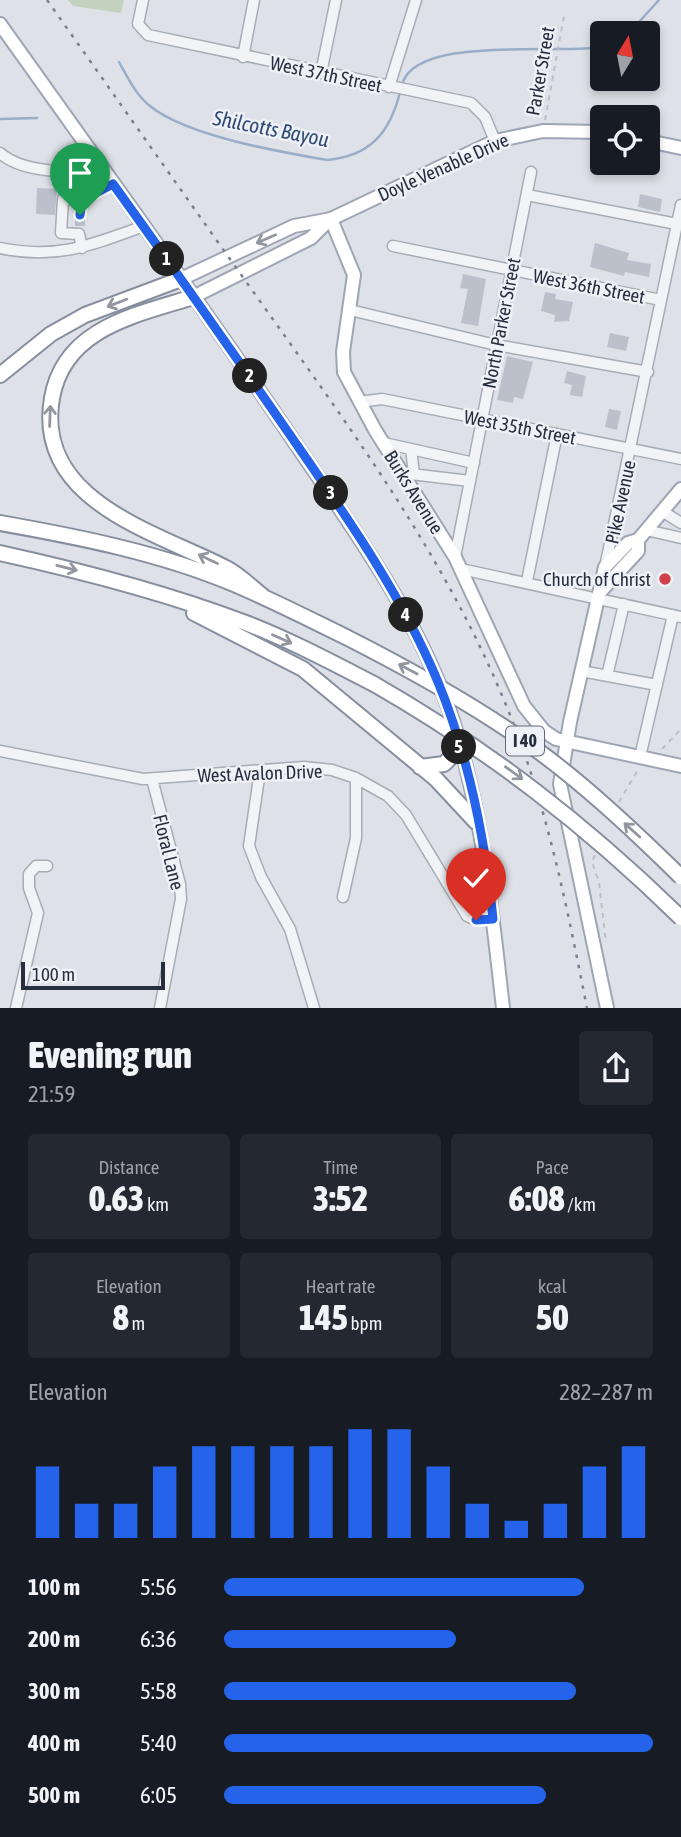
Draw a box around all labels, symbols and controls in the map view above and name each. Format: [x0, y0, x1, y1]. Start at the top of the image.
north arrow [590, 21, 660, 91]
map controls [590, 21, 660, 175]
street label: Parker Street [521, 25, 559, 117]
street label: West 37th Street [268, 51, 384, 97]
water label: Shilcotts Bayou [210, 105, 331, 151]
button: locate [590, 105, 660, 175]
street label: Doyle Venable Drive [374, 128, 512, 206]
pin [50, 143, 110, 215]
icon: arrive [61, 154, 99, 192]
one-way arrow [256, 233, 277, 246]
pin: 1 [150, 242, 184, 276]
text: 1 [162, 247, 171, 269]
street label: North Parker Street [478, 256, 524, 390]
street label: West 36th Street [531, 264, 647, 308]
one-way arrow [106, 298, 128, 311]
pin: 2 [232, 358, 268, 394]
text: 2 [245, 364, 254, 386]
one-way arrow [44, 405, 57, 428]
street label: West 35th Street [462, 405, 578, 449]
street label: Burks Avenue [380, 446, 448, 538]
street label: Pike Avenue [600, 458, 640, 546]
pin: 3 [314, 476, 348, 510]
text: 3 [326, 481, 335, 503]
one-way arrow [198, 552, 219, 565]
one-way arrow [55, 562, 78, 575]
place label: Church of Christ [543, 568, 651, 590]
marker: Church of Christ [657, 571, 673, 587]
pin: 4 [388, 598, 424, 632]
text: 4 [401, 603, 410, 625]
one-way arrow [271, 633, 293, 646]
one-way arrow [398, 662, 419, 675]
road number: I 40 [506, 726, 544, 756]
pin: 5 [442, 730, 476, 764]
text: 5 [454, 735, 463, 757]
street label: West Avalon Drive [197, 760, 323, 786]
one-way arrow [504, 766, 523, 780]
street label: Floral Lane [149, 812, 189, 892]
one-way arrow [623, 823, 641, 839]
pin [446, 848, 506, 920]
icon: check [457, 859, 495, 897]
scale bar [21, 959, 164, 990]
text: 100 m [32, 963, 75, 985]
button: share [579, 1031, 653, 1105]
text: Evening run [28, 1033, 192, 1076]
text: 21:59 [28, 1081, 75, 1107]
text: Distance [98, 1156, 159, 1178]
text: Time [323, 1156, 358, 1178]
text: Pace [535, 1156, 569, 1178]
text: 0.63 [89, 1178, 144, 1218]
text: 3:52 [313, 1178, 368, 1218]
text: 6:08 [508, 1178, 565, 1218]
text: km [144, 1193, 169, 1215]
text: /km [565, 1193, 596, 1215]
text: Elevation [96, 1275, 162, 1297]
text: Heart rate [306, 1275, 375, 1297]
text: kcal [538, 1275, 567, 1297]
text: 8 [112, 1297, 129, 1337]
text: 145 [299, 1297, 348, 1337]
text: 50 [536, 1297, 569, 1337]
text: m [129, 1312, 145, 1334]
text: bpm [348, 1312, 382, 1334]
text: Elevation [28, 1379, 108, 1405]
text: 282–287 m [559, 1379, 653, 1405]
text: 100 m [28, 1574, 80, 1600]
text: 5:56 [140, 1574, 177, 1600]
text: 200 m [28, 1626, 80, 1652]
text: 6:36 [140, 1626, 177, 1652]
text: 300 m [28, 1678, 80, 1704]
text: 5:58 [140, 1678, 177, 1704]
text: 400 m [28, 1730, 80, 1756]
text: 5:40 [140, 1730, 177, 1756]
text: 500 m [28, 1782, 80, 1808]
text: 6:05 [140, 1782, 177, 1808]

